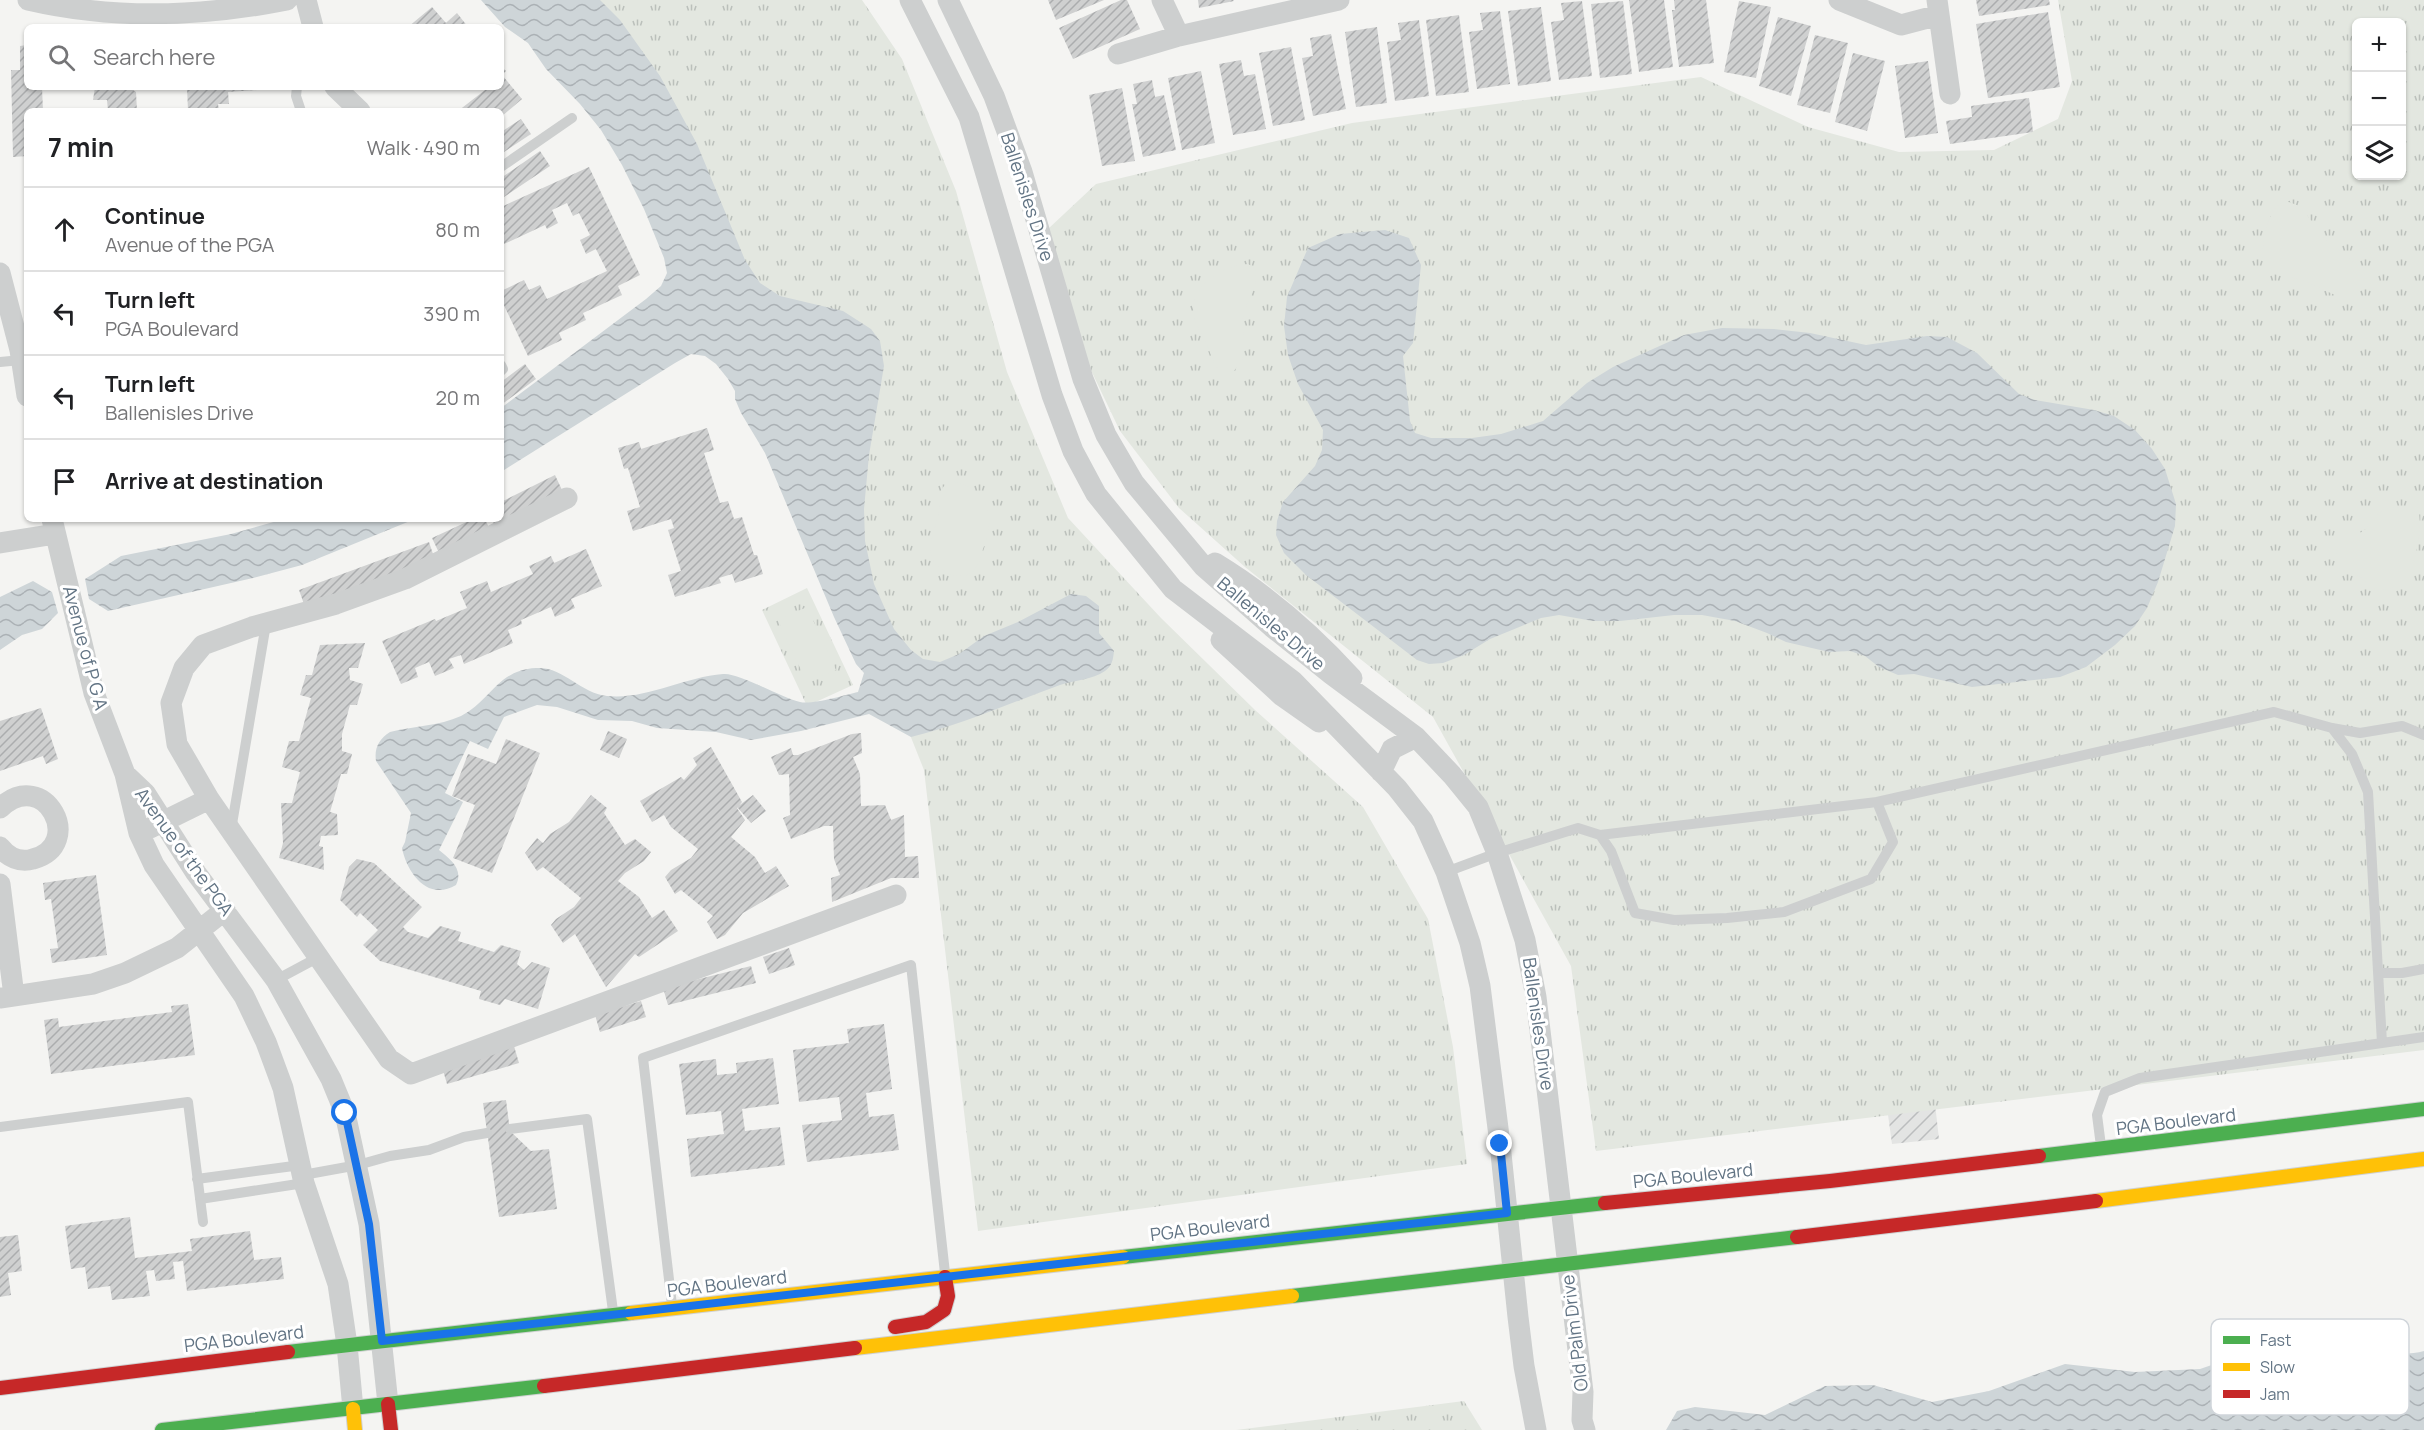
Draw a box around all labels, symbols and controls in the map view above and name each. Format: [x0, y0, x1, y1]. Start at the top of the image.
map controls [2352, 18, 2406, 180]
button: + [2352, 18, 2406, 72]
search box [24, 24, 504, 90]
icon: search [45, 41, 78, 74]
text: Search here [93, 42, 215, 72]
button: − [2352, 72, 2406, 126]
button: layers [2352, 126, 2406, 180]
text: 7 min [48, 129, 114, 165]
street label: Ballenisles Drive [996, 129, 1060, 264]
text: Walk · 490 m [367, 134, 480, 161]
text: Continue [105, 201, 205, 231]
icon: ahead [48, 213, 81, 246]
text: 80 m [435, 216, 480, 243]
text: Avenue of the PGA [105, 231, 274, 258]
text: Turn left [105, 285, 195, 315]
icon: left [48, 297, 81, 330]
text: 390 m [423, 300, 480, 327]
text: PGA Boulevard [105, 315, 239, 342]
text: Turn left [105, 369, 195, 399]
icon: left [48, 381, 81, 414]
text: 20 m [435, 384, 480, 411]
text: Ballenisles Drive [105, 399, 254, 426]
icon: arrive [48, 465, 81, 498]
text: Arrive at destination [105, 466, 323, 496]
street label: Ballenisles Drive [1213, 571, 1331, 675]
street label: Avenue of P G A [58, 583, 114, 713]
street label: Avenue of the PGA [130, 783, 240, 921]
street label: Ballenisles Drive [1518, 956, 1560, 1092]
route start [331, 1099, 357, 1125]
street label: PGA Boulevard [2115, 1102, 2237, 1140]
route end [1486, 1130, 1512, 1156]
street label: PGA Boulevard [1632, 1157, 1754, 1193]
street label: PGA Boulevard [1149, 1208, 1271, 1246]
street label: PGA Boulevard [666, 1264, 788, 1302]
street label: Old Palm Drive [1555, 1274, 1593, 1393]
street label: PGA Boulevard [183, 1319, 305, 1357]
legend [2211, 1319, 2409, 1415]
text: Fast [2260, 1329, 2291, 1351]
text: Slow [2260, 1356, 2295, 1378]
text: Jam [2260, 1383, 2290, 1405]

